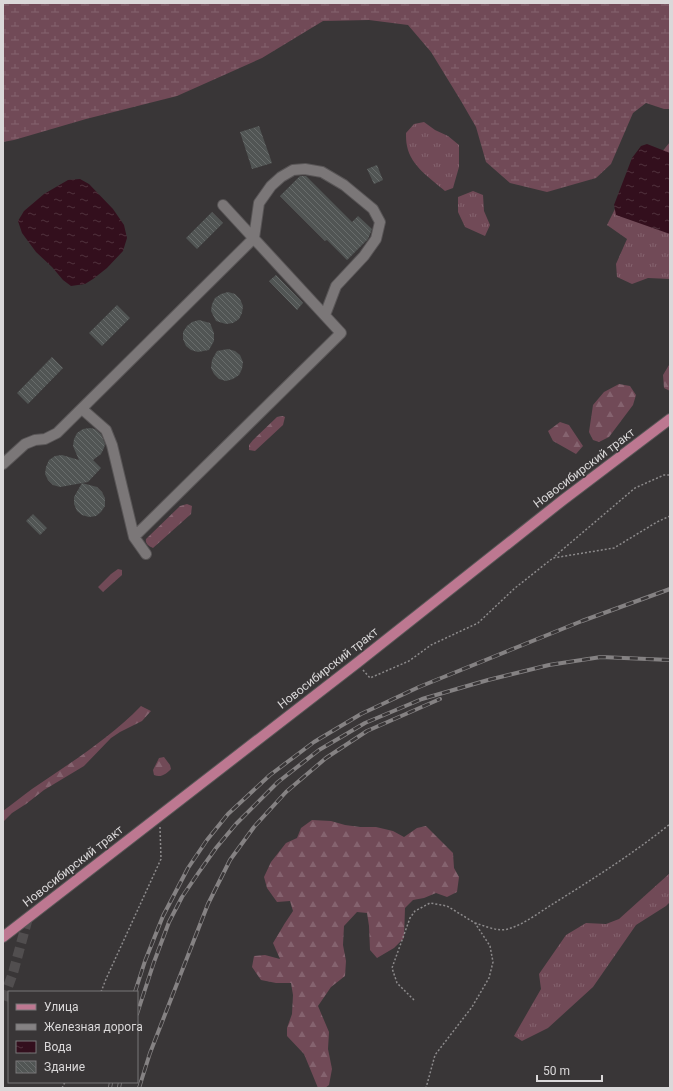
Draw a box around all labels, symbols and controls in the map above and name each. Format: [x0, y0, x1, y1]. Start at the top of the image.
street label: Новосибирский тракт [531, 425, 638, 511]
street label: Новосибирский тракт [275, 624, 381, 712]
street label: Новосибирский тракт [20, 822, 126, 910]
legend [8, 991, 138, 1083]
text: Улица [44, 1000, 79, 1014]
text: Железная дорога [44, 1020, 143, 1034]
text: Вода [44, 1040, 72, 1054]
scale bar [537, 1057, 602, 1083]
text: Здание [44, 1060, 85, 1074]
text: 50 m [543, 1064, 570, 1078]

